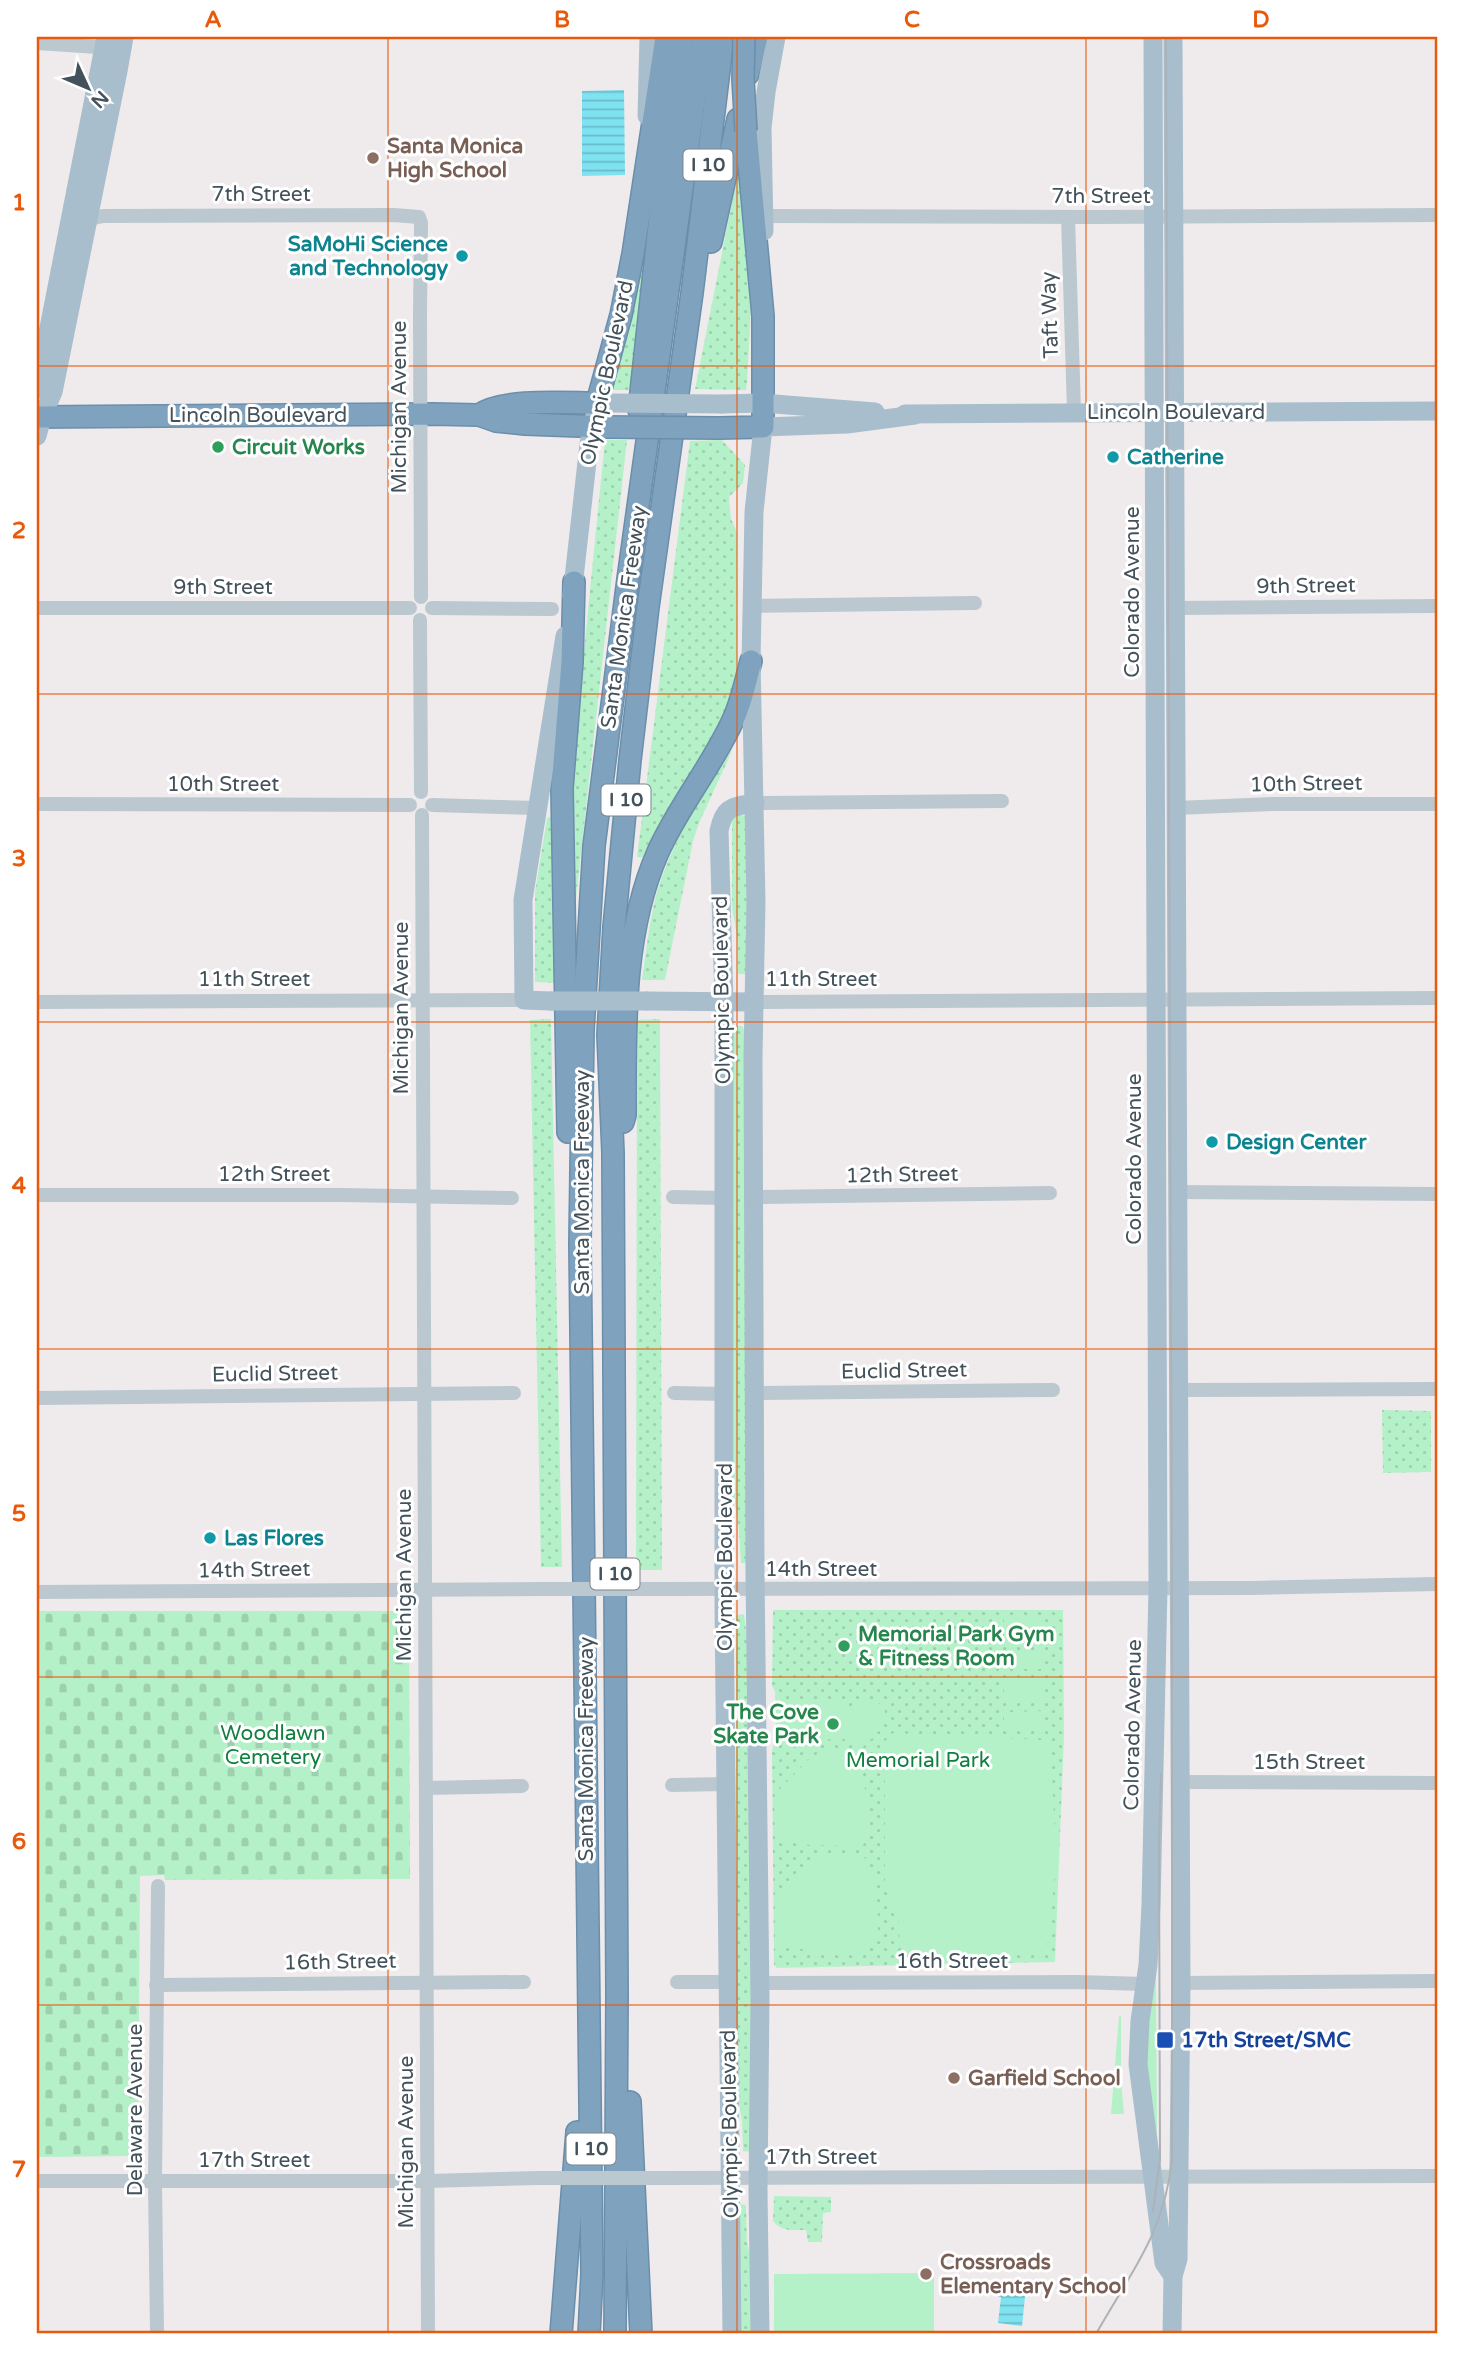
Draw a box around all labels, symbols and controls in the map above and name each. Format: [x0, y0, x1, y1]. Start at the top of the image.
text: A [204, 6, 222, 34]
text: B [554, 6, 570, 34]
text: C [904, 6, 920, 34]
text: D [1252, 6, 1270, 34]
north arrow [52, 52, 122, 122]
text: N [86, 86, 113, 112]
place label: Santa Monica High School [387, 134, 523, 183]
marker: Santa Monica High School [365, 150, 381, 166]
road number: I 10 [684, 150, 732, 181]
street label: 7th Street [211, 182, 311, 207]
street label: 7th Street [1051, 184, 1151, 209]
text: 1 [12, 189, 26, 217]
place label: SaMoHi Science and Technology [288, 232, 449, 281]
marker: SaMoHi Science and Technology [454, 248, 470, 264]
street label: Taft Way [1036, 271, 1064, 359]
street label: Olympic Boulevard [575, 278, 639, 468]
street label: Michigan Avenue [387, 320, 412, 493]
street label: Lincoln Boulevard [1087, 400, 1265, 425]
street label: Lincoln Boulevard [169, 403, 347, 428]
place label: Circuit Works [232, 435, 365, 460]
marker: Circuit Works [210, 439, 226, 455]
place label: Catherine [1127, 445, 1224, 470]
marker: Catherine [1105, 449, 1121, 465]
street label: Santa Monica Freeway [596, 504, 652, 730]
street label: Colorado Avenue [1120, 506, 1145, 678]
text: 2 [12, 517, 26, 545]
street label: 9th Street [1256, 573, 1356, 599]
street label: 9th Street [173, 575, 273, 600]
street label: 10th Street [1249, 771, 1363, 797]
street label: 10th Street [167, 772, 279, 797]
road number: I 10 [602, 785, 650, 816]
text: 3 [12, 845, 26, 873]
street label: Olympic Boulevard [708, 895, 736, 1085]
street label: Michigan Avenue [389, 921, 414, 1094]
street label: 11th Street [198, 967, 310, 992]
street label: 11th Street [765, 967, 877, 992]
street label: Santa Monica Freeway [570, 1070, 595, 1294]
street label: Colorado Avenue [1122, 1073, 1147, 1245]
place label: Design Center [1226, 1130, 1368, 1155]
marker: Design Center [1204, 1134, 1220, 1150]
street label: 12th Street [218, 1162, 330, 1187]
street label: 12th Street [845, 1162, 959, 1188]
text: 4 [12, 1172, 27, 1200]
street label: Euclid Street [841, 1357, 967, 1385]
street label: Euclid Street [212, 1360, 338, 1388]
street label: Olympic Boulevard [713, 1463, 738, 1651]
street label: Michigan Avenue [392, 1488, 417, 1661]
text: 5 [12, 1500, 26, 1528]
place label: Las Flores [224, 1526, 324, 1551]
marker: Las Flores [202, 1530, 218, 1546]
street label: 14th Street [197, 1557, 311, 1583]
street label: 14th Street [765, 1557, 877, 1582]
road number: I 10 [590, 1558, 640, 1590]
place label: Memorial Park Gym & Fitness Room [858, 1622, 1054, 1671]
street label: Santa Monica Freeway [574, 1637, 599, 1861]
marker: Memorial Park Gym & Fitness Room [836, 1638, 852, 1654]
street label: Colorado Avenue [1119, 1639, 1147, 1811]
place label: The Cove Skate Park [713, 1700, 820, 1749]
marker: The Cove Skate Park [825, 1716, 841, 1732]
park label: Woodlawn Cemetery [220, 1721, 326, 1770]
park label: Memorial Park [846, 1748, 990, 1773]
street label: 15th Street [1253, 1750, 1365, 1775]
text: 6 [12, 1828, 26, 1856]
street label: 16th Street [283, 1949, 397, 1975]
street label: 16th Street [896, 1949, 1008, 1974]
street label: Delaware Avenue [123, 2024, 148, 2196]
place label: 17th Street/SMC [1181, 2028, 1351, 2053]
street label: Olympic Boulevard [716, 2029, 744, 2219]
marker: 17th Street/SMC [1155, 2030, 1175, 2050]
street label: Michigan Avenue [394, 2055, 419, 2228]
place label: Garfield School [968, 2066, 1121, 2091]
marker: Garfield School [946, 2070, 962, 2086]
road number: I 10 [566, 2134, 616, 2164]
street label: 17th Street [765, 2145, 877, 2170]
street label: 17th Street [198, 2148, 310, 2173]
text: 7 [12, 2156, 26, 2184]
place label: Crossroads Elementary School [940, 2250, 1127, 2299]
marker: Crossroads Elementary School [918, 2266, 934, 2282]

